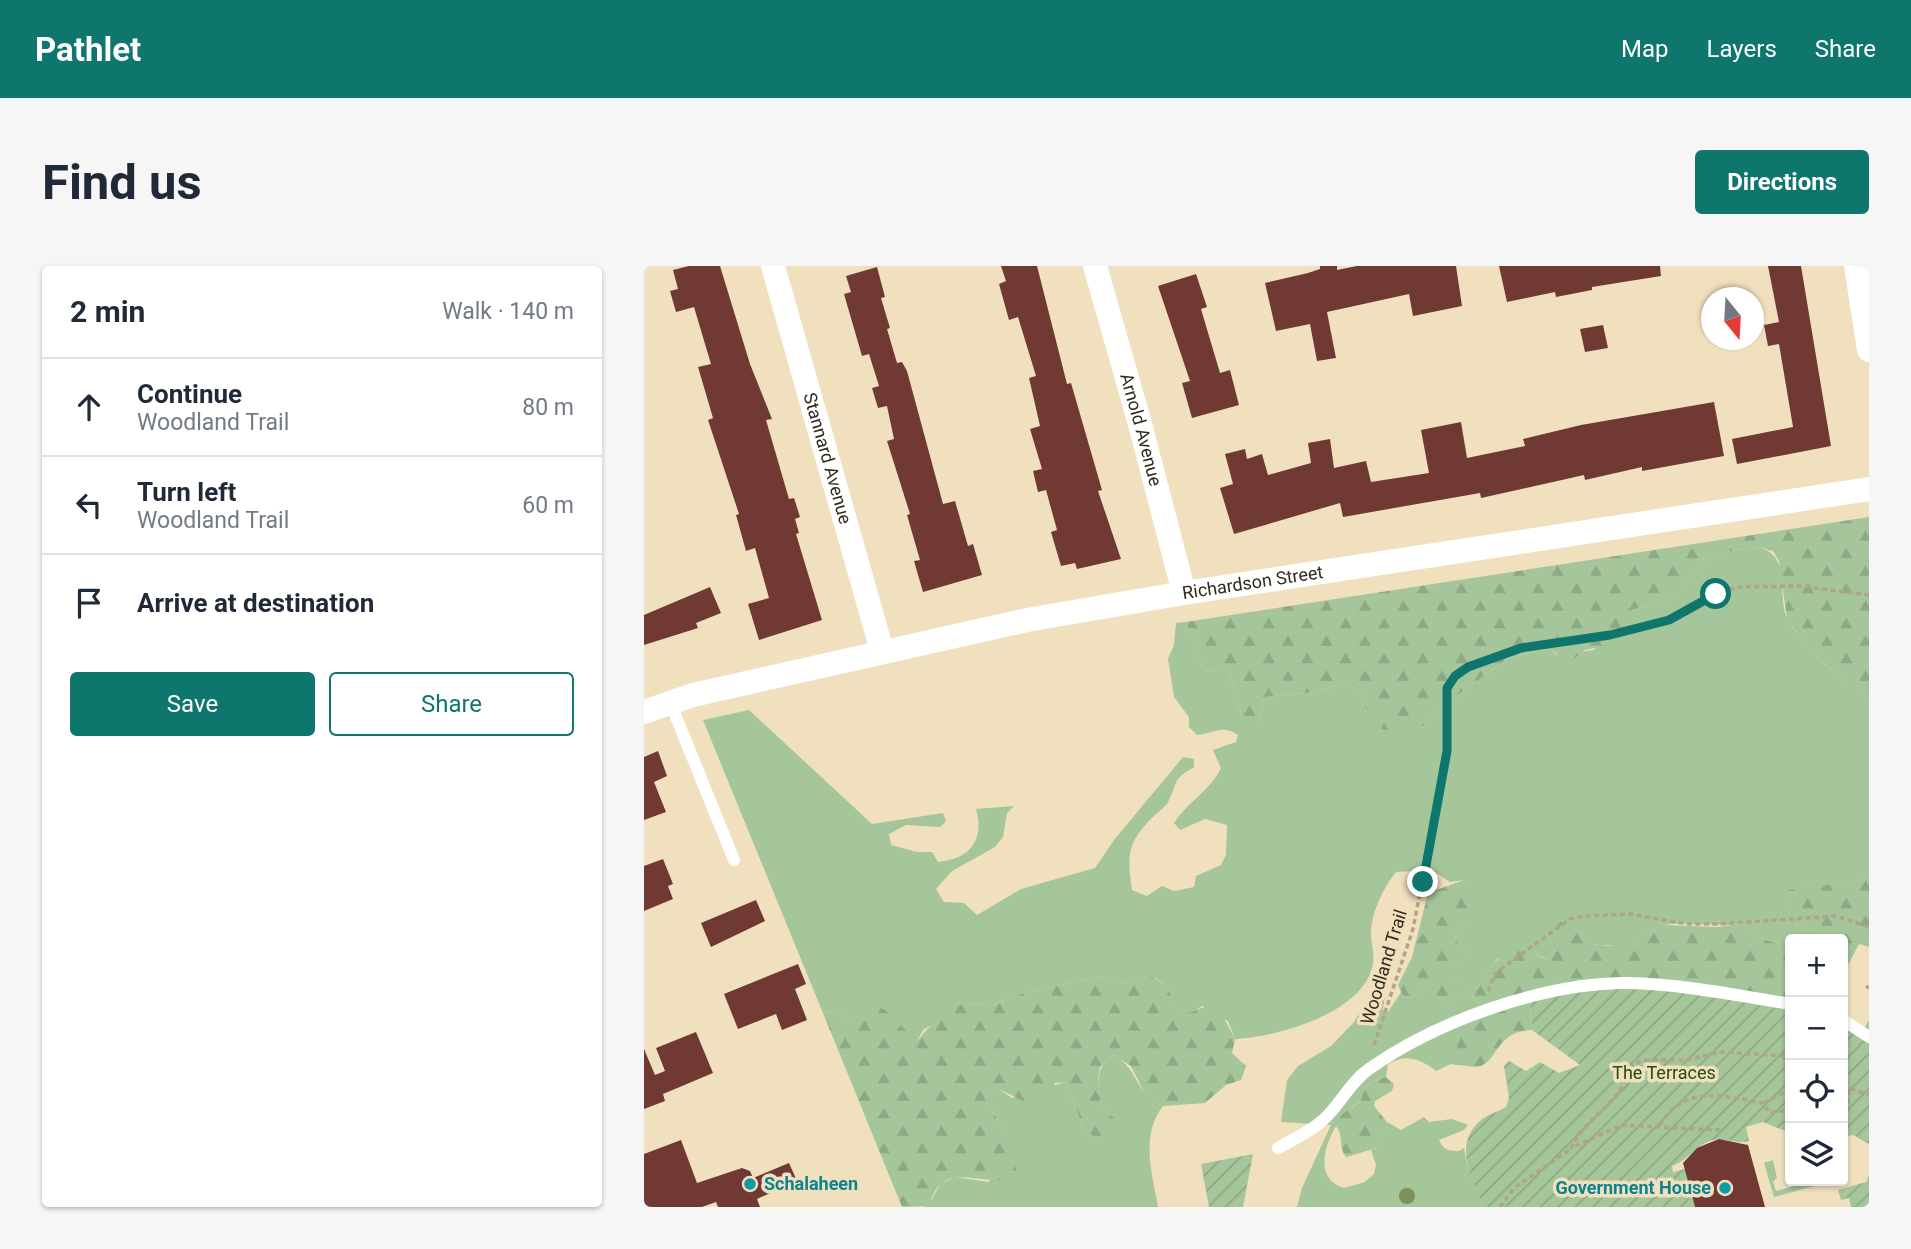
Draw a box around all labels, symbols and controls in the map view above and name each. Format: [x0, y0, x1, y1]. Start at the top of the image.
text: Pathlet [35, 30, 141, 69]
text: Map [1621, 35, 1669, 63]
text: Layers [1707, 35, 1777, 63]
text: Share [1815, 35, 1876, 63]
button: Directions [1695, 150, 1869, 214]
text: Find us [42, 154, 202, 211]
north arrow [1701, 287, 1764, 350]
text: 2 min [70, 294, 145, 329]
text: Walk · 140 m [442, 298, 574, 325]
street label: Arnold Avenue [1116, 371, 1167, 488]
text: Continue [137, 379, 242, 409]
icon: ahead [70, 388, 108, 426]
street label: Stannard Avenue [799, 390, 857, 526]
text: 80 m [522, 394, 574, 421]
text: Woodland Trail [137, 409, 289, 436]
text: Turn left [137, 477, 236, 507]
icon: left [70, 486, 108, 524]
text: 60 m [522, 492, 574, 519]
text: Woodland Trail [137, 507, 289, 534]
street label: Richardson Street [1181, 561, 1325, 603]
route start [1700, 578, 1731, 609]
icon: arrive [70, 584, 108, 622]
text: Arrive at destination [137, 588, 374, 618]
button: Save [70, 672, 315, 736]
button: Share [329, 672, 574, 736]
route end [1407, 866, 1438, 897]
street label: Woodland Trail [1356, 907, 1411, 1027]
map controls [1785, 934, 1848, 1186]
button: + [1785, 934, 1848, 997]
button: − [1785, 997, 1848, 1060]
button: locate [1785, 1060, 1848, 1123]
park label: The Terraces [1612, 1062, 1716, 1083]
button: layers [1785, 1123, 1848, 1186]
place label: Schalaheen [764, 1173, 858, 1194]
marker: Schalaheen [742, 1176, 758, 1192]
place label: Government House [1555, 1177, 1711, 1198]
marker: Government House [1717, 1180, 1733, 1196]

